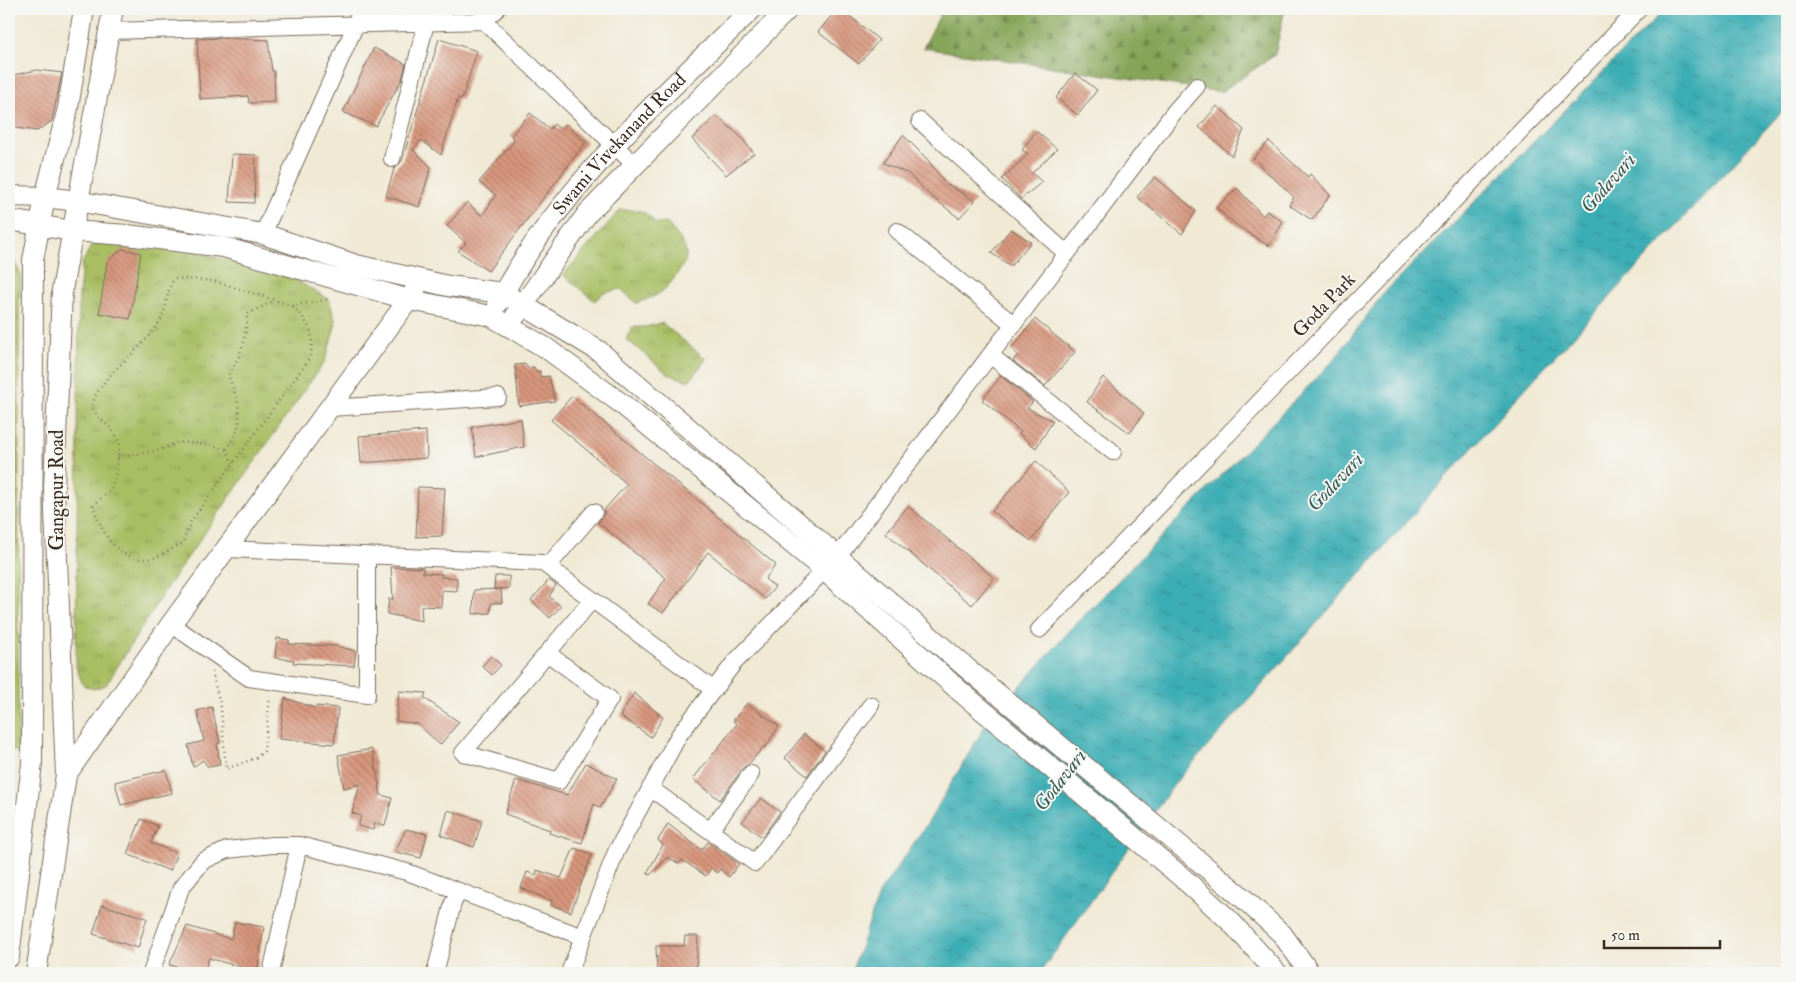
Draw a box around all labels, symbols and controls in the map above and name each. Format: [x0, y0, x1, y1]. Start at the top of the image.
street label: Swami Vivekanand Road [548, 67, 692, 220]
water label: Godavari [1575, 147, 1641, 218]
street label: Goda Park [1287, 268, 1361, 342]
street label: Gangapur Road [45, 429, 70, 550]
water label: Godavari [1302, 447, 1369, 517]
water label: Godavari [1028, 744, 1092, 816]
scale bar [1604, 917, 1720, 949]
text: 50 m [1611, 926, 1640, 945]

